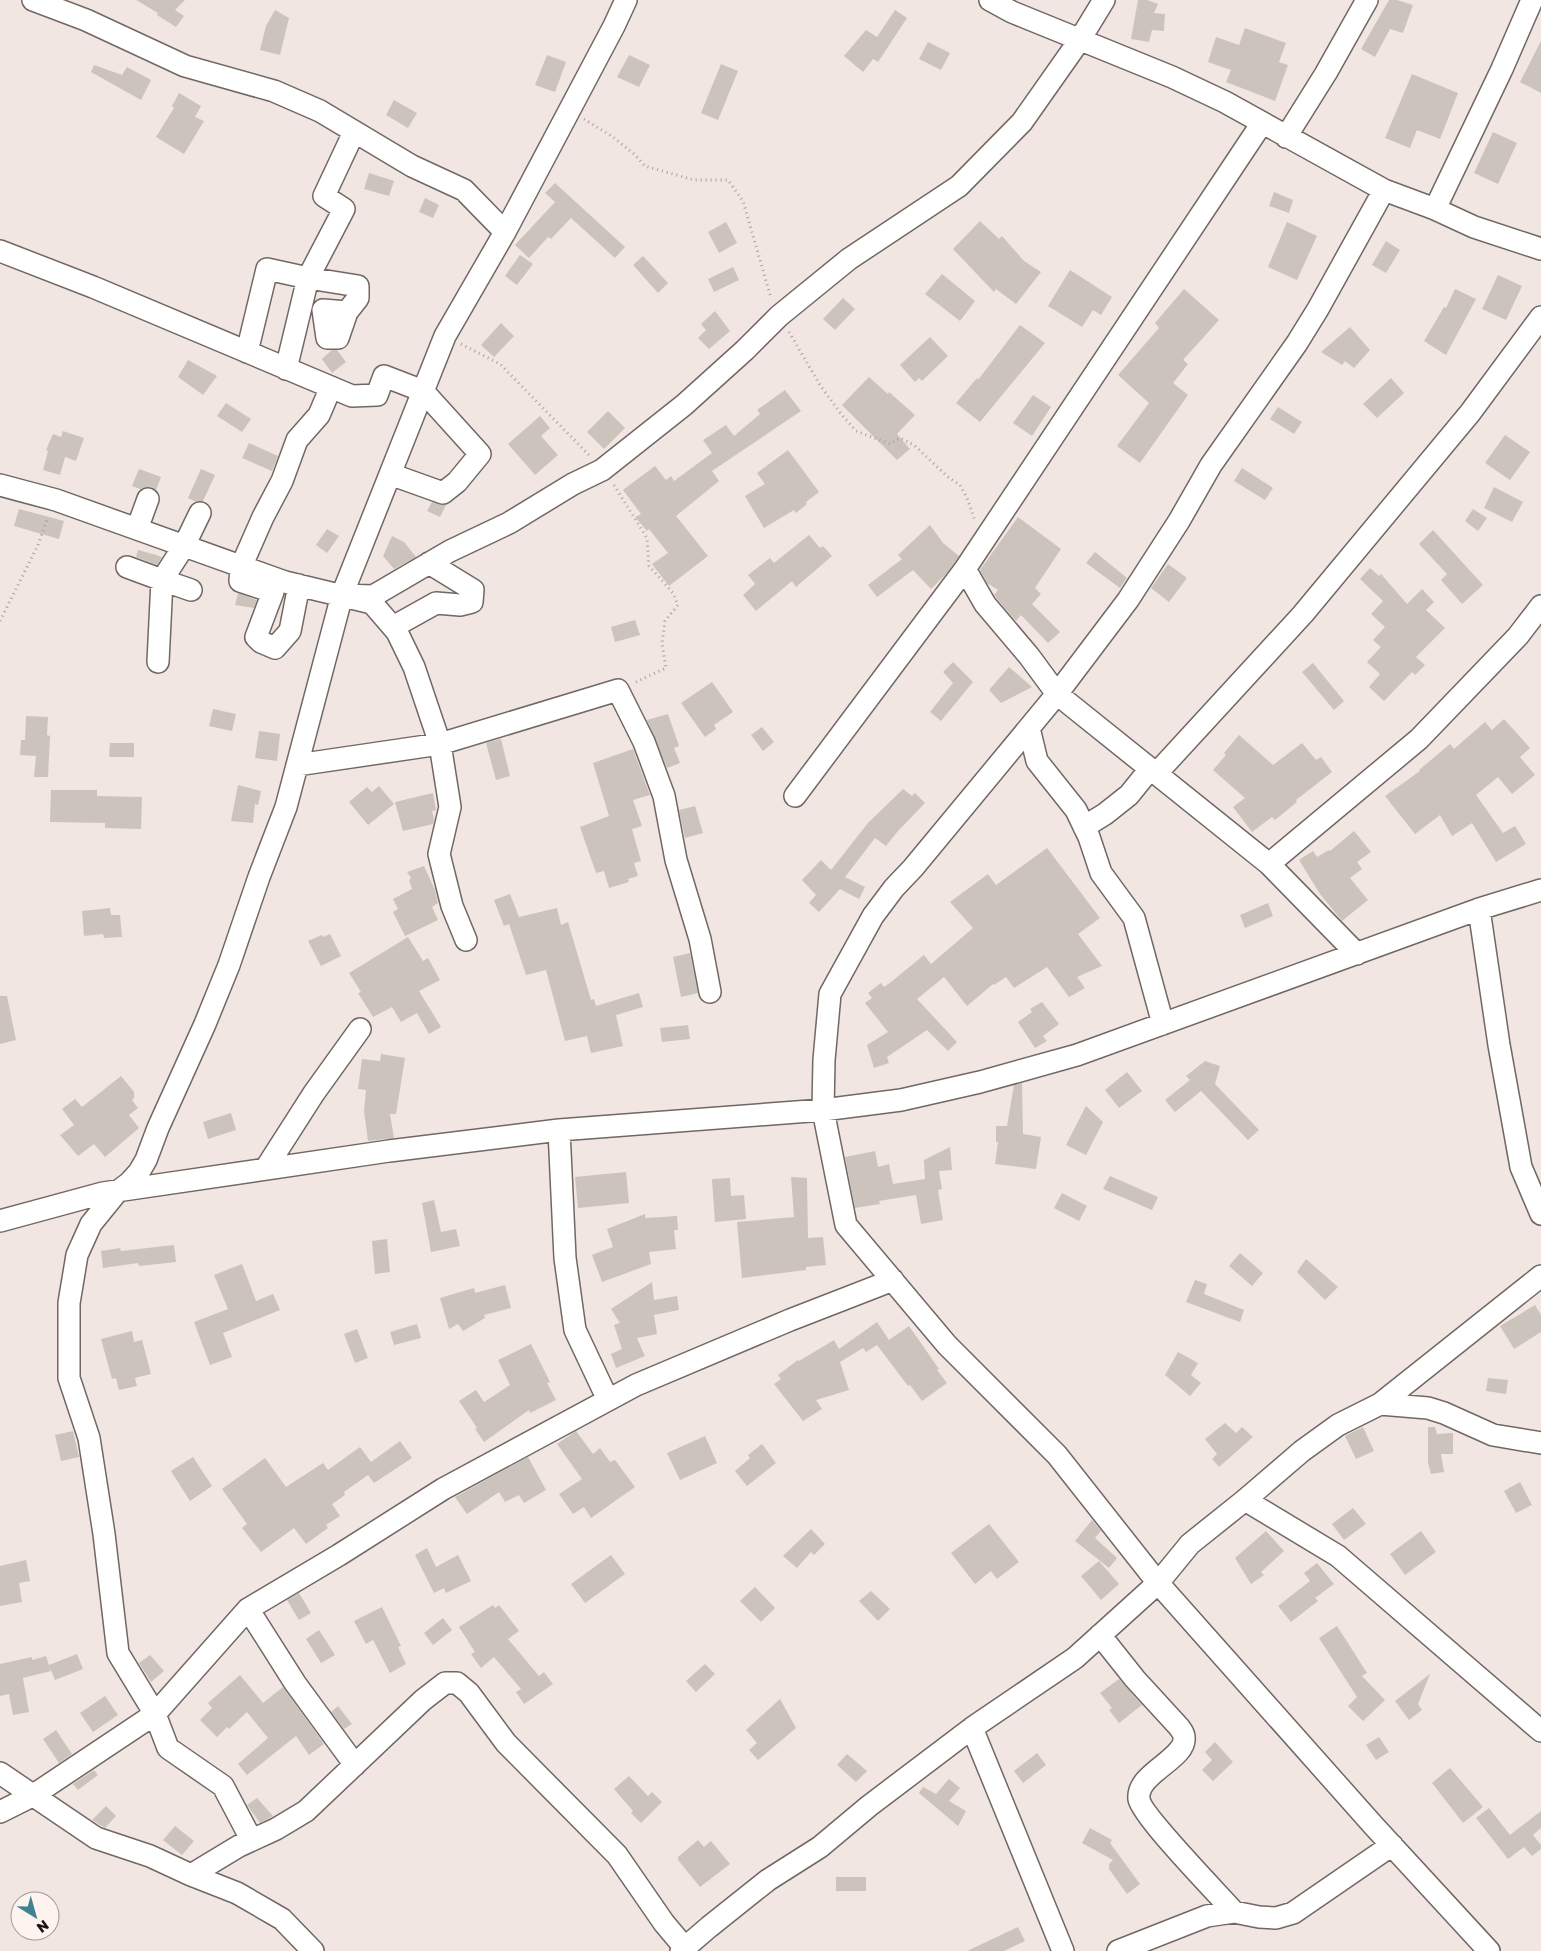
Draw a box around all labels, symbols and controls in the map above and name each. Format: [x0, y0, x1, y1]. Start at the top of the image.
north arrow [10, 1891, 60, 1941]
text: N [34, 1917, 52, 1937]

